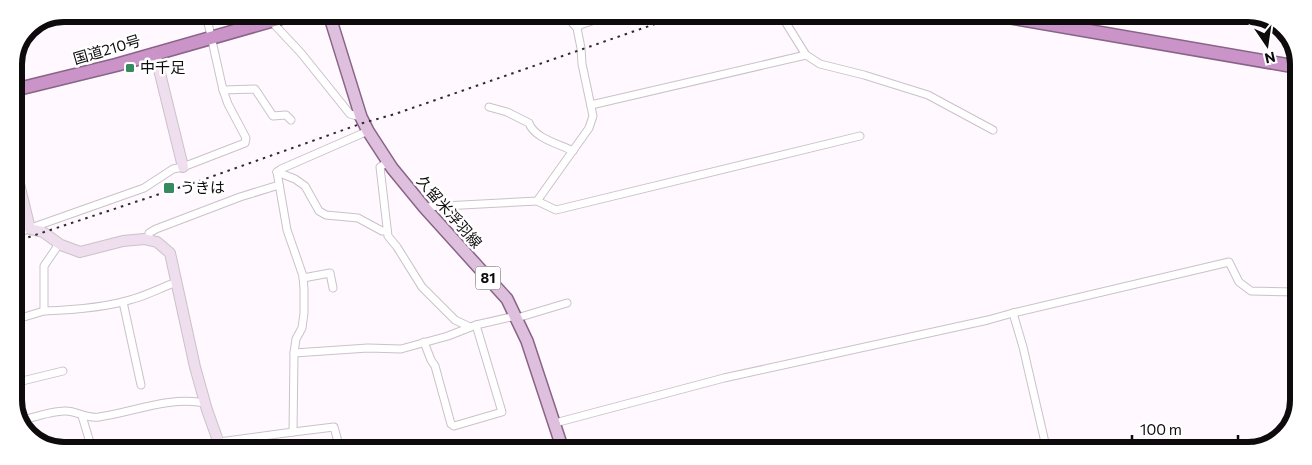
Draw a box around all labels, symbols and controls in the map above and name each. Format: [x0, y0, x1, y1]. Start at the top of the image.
north arrow [1242, 20, 1292, 70]
street label: 国道210号 [71, 31, 143, 67]
text: N [1263, 49, 1277, 68]
place label: 中千足 [140, 58, 185, 76]
marker: 中千足 [124, 62, 136, 74]
street label: 久留米浮羽線 [413, 171, 486, 251]
place label: うきは [180, 178, 225, 196]
marker: うきは [162, 181, 176, 195]
road number: 81 [476, 266, 500, 290]
scale bar [1132, 412, 1238, 444]
text: 100 m [1140, 420, 1182, 438]

